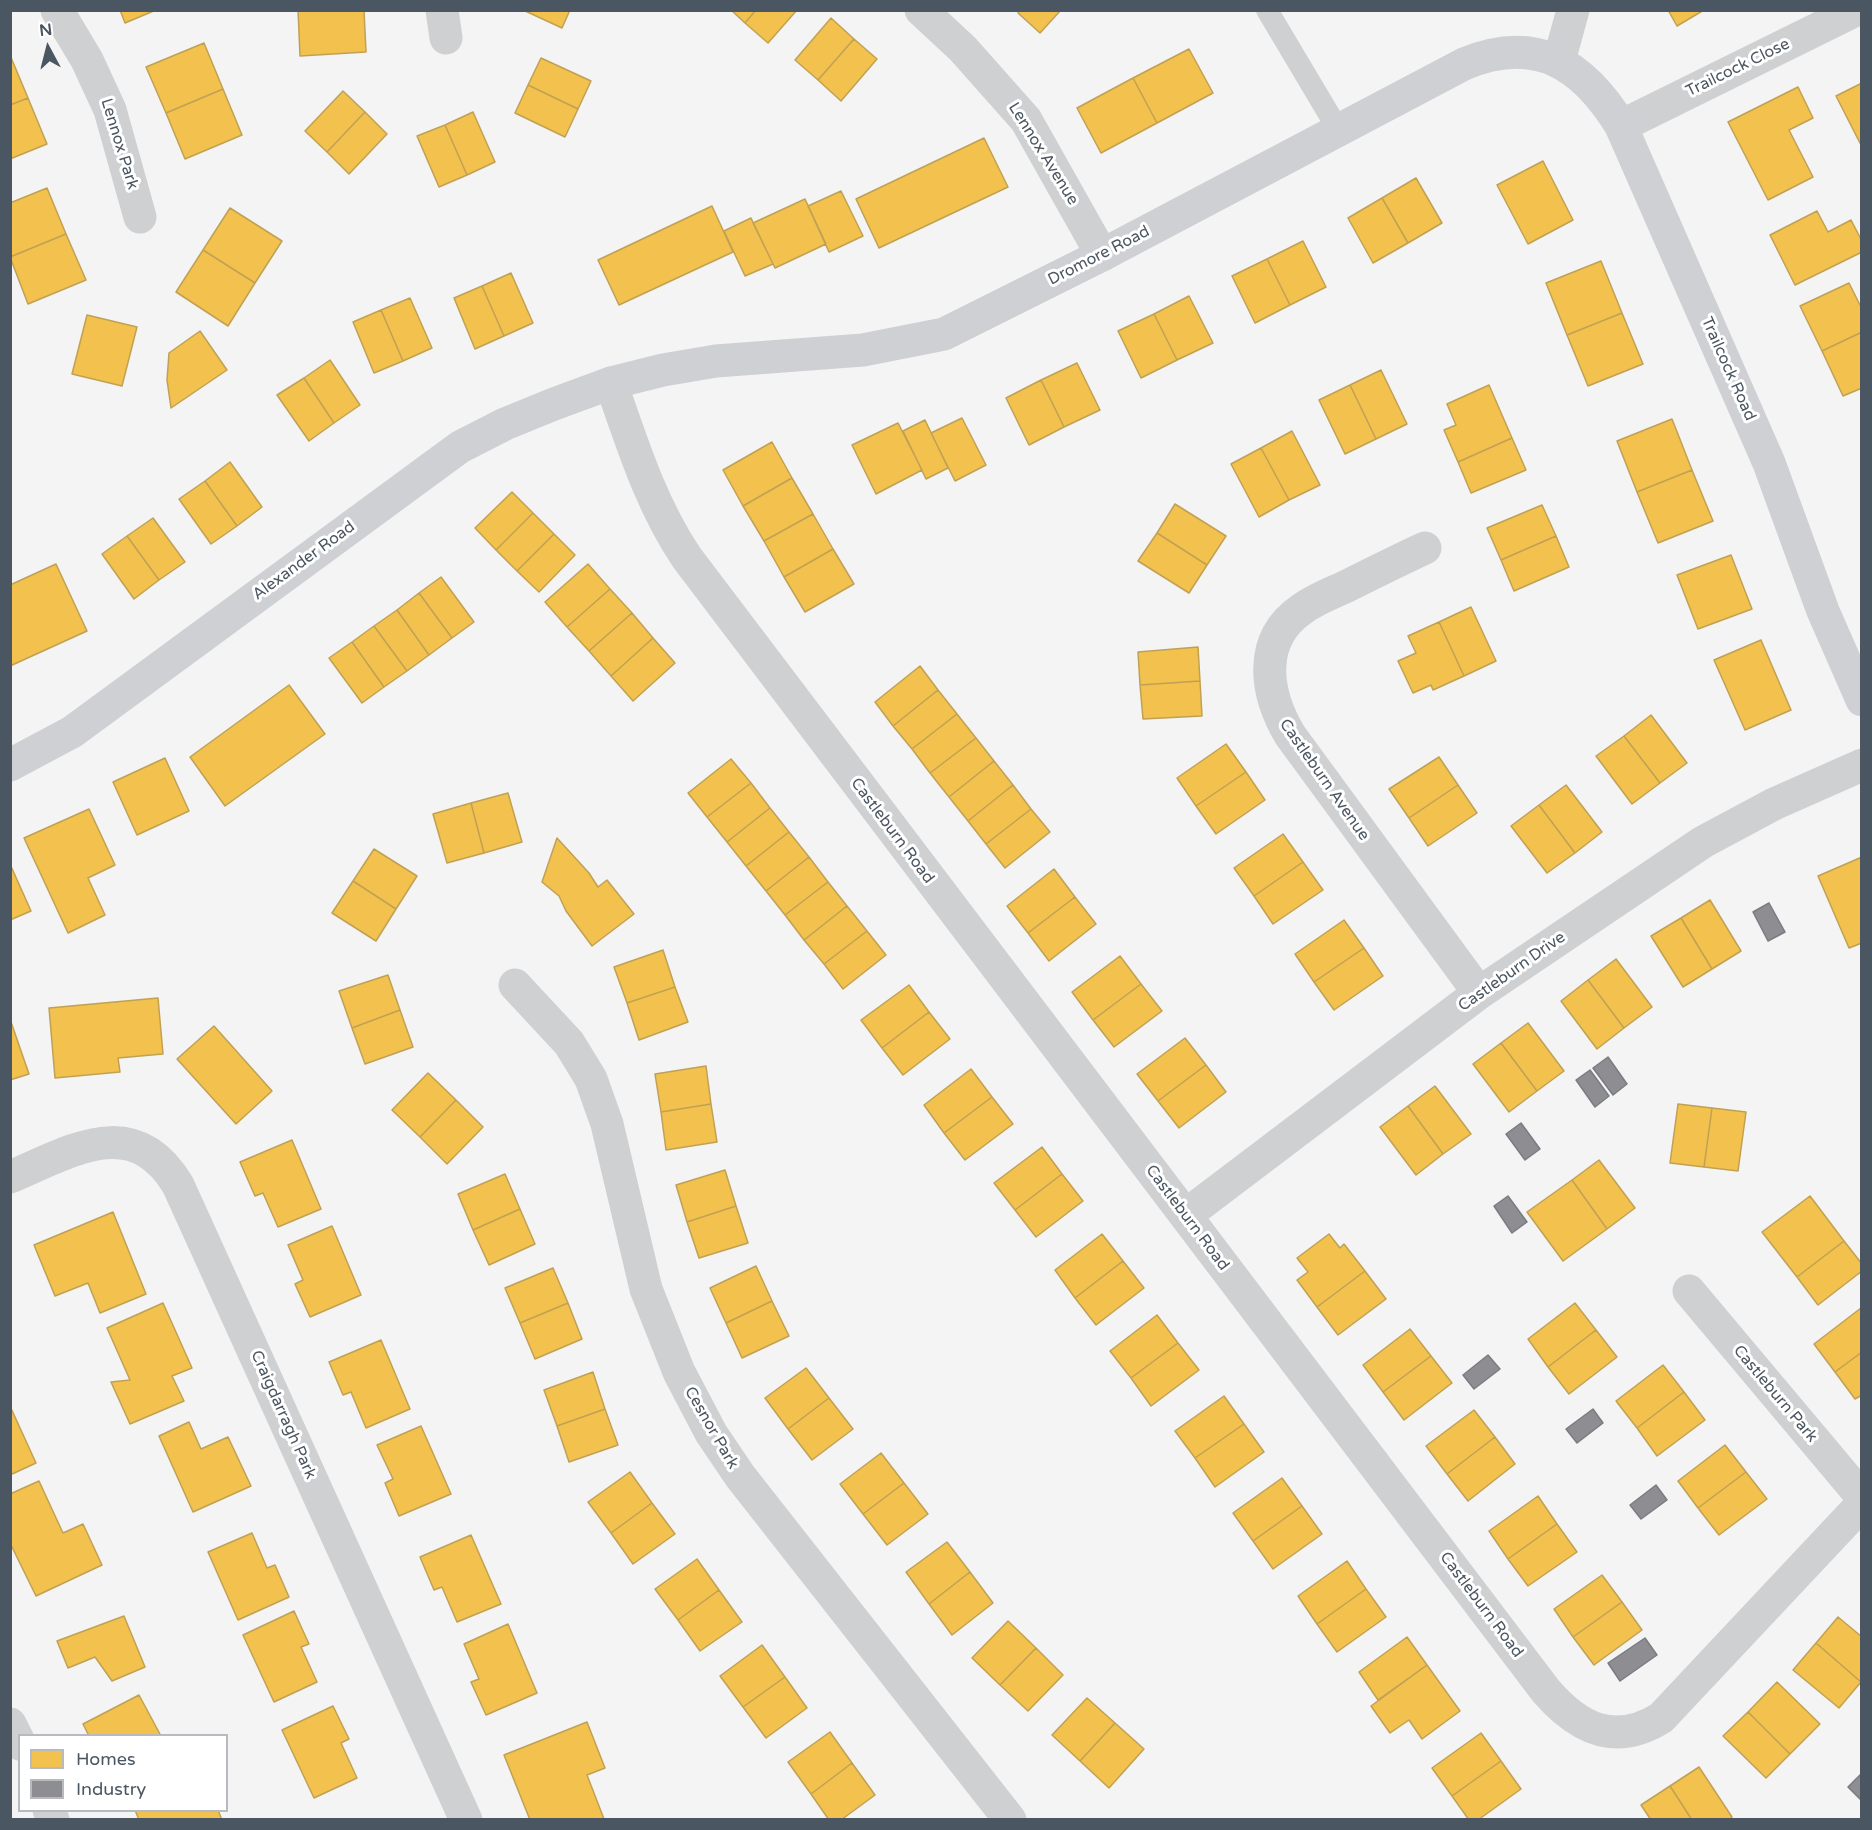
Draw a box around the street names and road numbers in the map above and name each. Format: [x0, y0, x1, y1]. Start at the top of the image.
street label: Trailcock Close [1683, 35, 1793, 101]
street label: Lennox Park [96, 96, 142, 192]
street label: Lennox Avenue [1004, 99, 1082, 209]
street label: Dromore Road [1045, 222, 1153, 290]
street label: Trailcock Road [1697, 314, 1759, 424]
street label: Alexander Road [249, 517, 359, 605]
street label: Castleburn Avenue [1275, 716, 1373, 844]
street label: Castleburn Road [846, 775, 938, 887]
street label: Castleburn Drive [1455, 928, 1569, 1016]
street label: Castleburn Road [1141, 1162, 1233, 1274]
street label: Castleburn Park [1729, 1342, 1821, 1446]
street label: Craigdarragh Park [246, 1348, 320, 1482]
street label: Cesnor Park [680, 1384, 742, 1472]
street label: Castleburn Road [1435, 1549, 1527, 1661]

